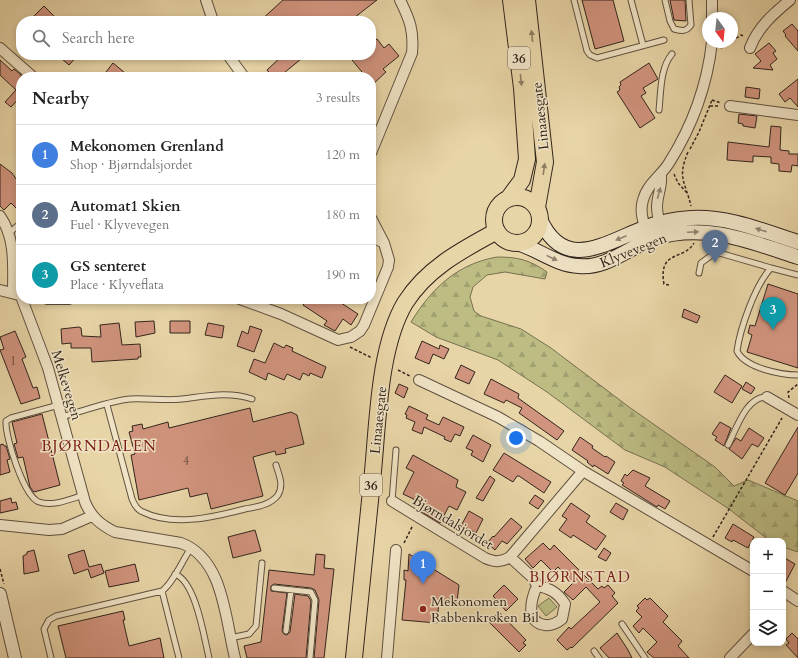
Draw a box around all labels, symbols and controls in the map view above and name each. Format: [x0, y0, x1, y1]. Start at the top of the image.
north arrow [702, 12, 738, 48]
search box [16, 16, 376, 60]
icon: search [30, 27, 52, 49]
text: Search here [62, 28, 135, 48]
one-way arrow [529, 30, 535, 42]
road number: 36 [508, 47, 530, 69]
one-way arrow [518, 74, 524, 86]
street label: Linaaesgate [527, 81, 554, 151]
text: Nearby [32, 87, 89, 110]
text: 3 results [316, 89, 360, 107]
text: Mekonomen Grenland [70, 136, 224, 156]
text: 1 [42, 146, 48, 164]
text: 120 m [326, 146, 360, 164]
text: Shop · Bjørndalsjordet [70, 156, 192, 174]
one-way arrow [541, 163, 547, 176]
one-way arrow [656, 187, 662, 199]
text: Automat1 Skien [70, 196, 181, 216]
text: 2 [42, 206, 48, 224]
text: 180 m [326, 206, 360, 224]
text: Fuel · Klyvevegen [70, 216, 169, 234]
one-way arrow [755, 227, 767, 233]
street label: Klyvevegen [597, 228, 669, 272]
one-way arrow [687, 229, 699, 236]
pin: 2 [702, 230, 728, 263]
one-way arrow [615, 235, 627, 241]
one-way arrow [546, 255, 558, 261]
text: GS senteret [70, 256, 146, 276]
text: 3 [42, 266, 48, 284]
text: 190 m [326, 266, 360, 284]
text: Place · Klyveflata [70, 276, 164, 294]
pin: 3 [760, 297, 786, 330]
street label: Melkevegen [47, 348, 86, 423]
house number: 1 [10, 353, 16, 369]
street label: Linaaesgate [365, 385, 392, 455]
your location [506, 428, 526, 448]
district label: BJØRNDALEN [41, 436, 157, 456]
house number: 4 [183, 453, 189, 469]
road number: 36 [360, 474, 382, 496]
street label: Bjørndalsjordet [409, 491, 497, 554]
map controls [750, 538, 786, 646]
button: + [750, 538, 786, 574]
pin: 1 [410, 551, 436, 584]
district label: BJØRNSTAD [529, 567, 631, 587]
button: − [750, 574, 786, 610]
place label: Mekonomen Rabbenkroken Bil [431, 592, 539, 627]
marker: Mekonomen Rabbenkroken Bil [418, 604, 428, 614]
button: layers [750, 610, 786, 646]

